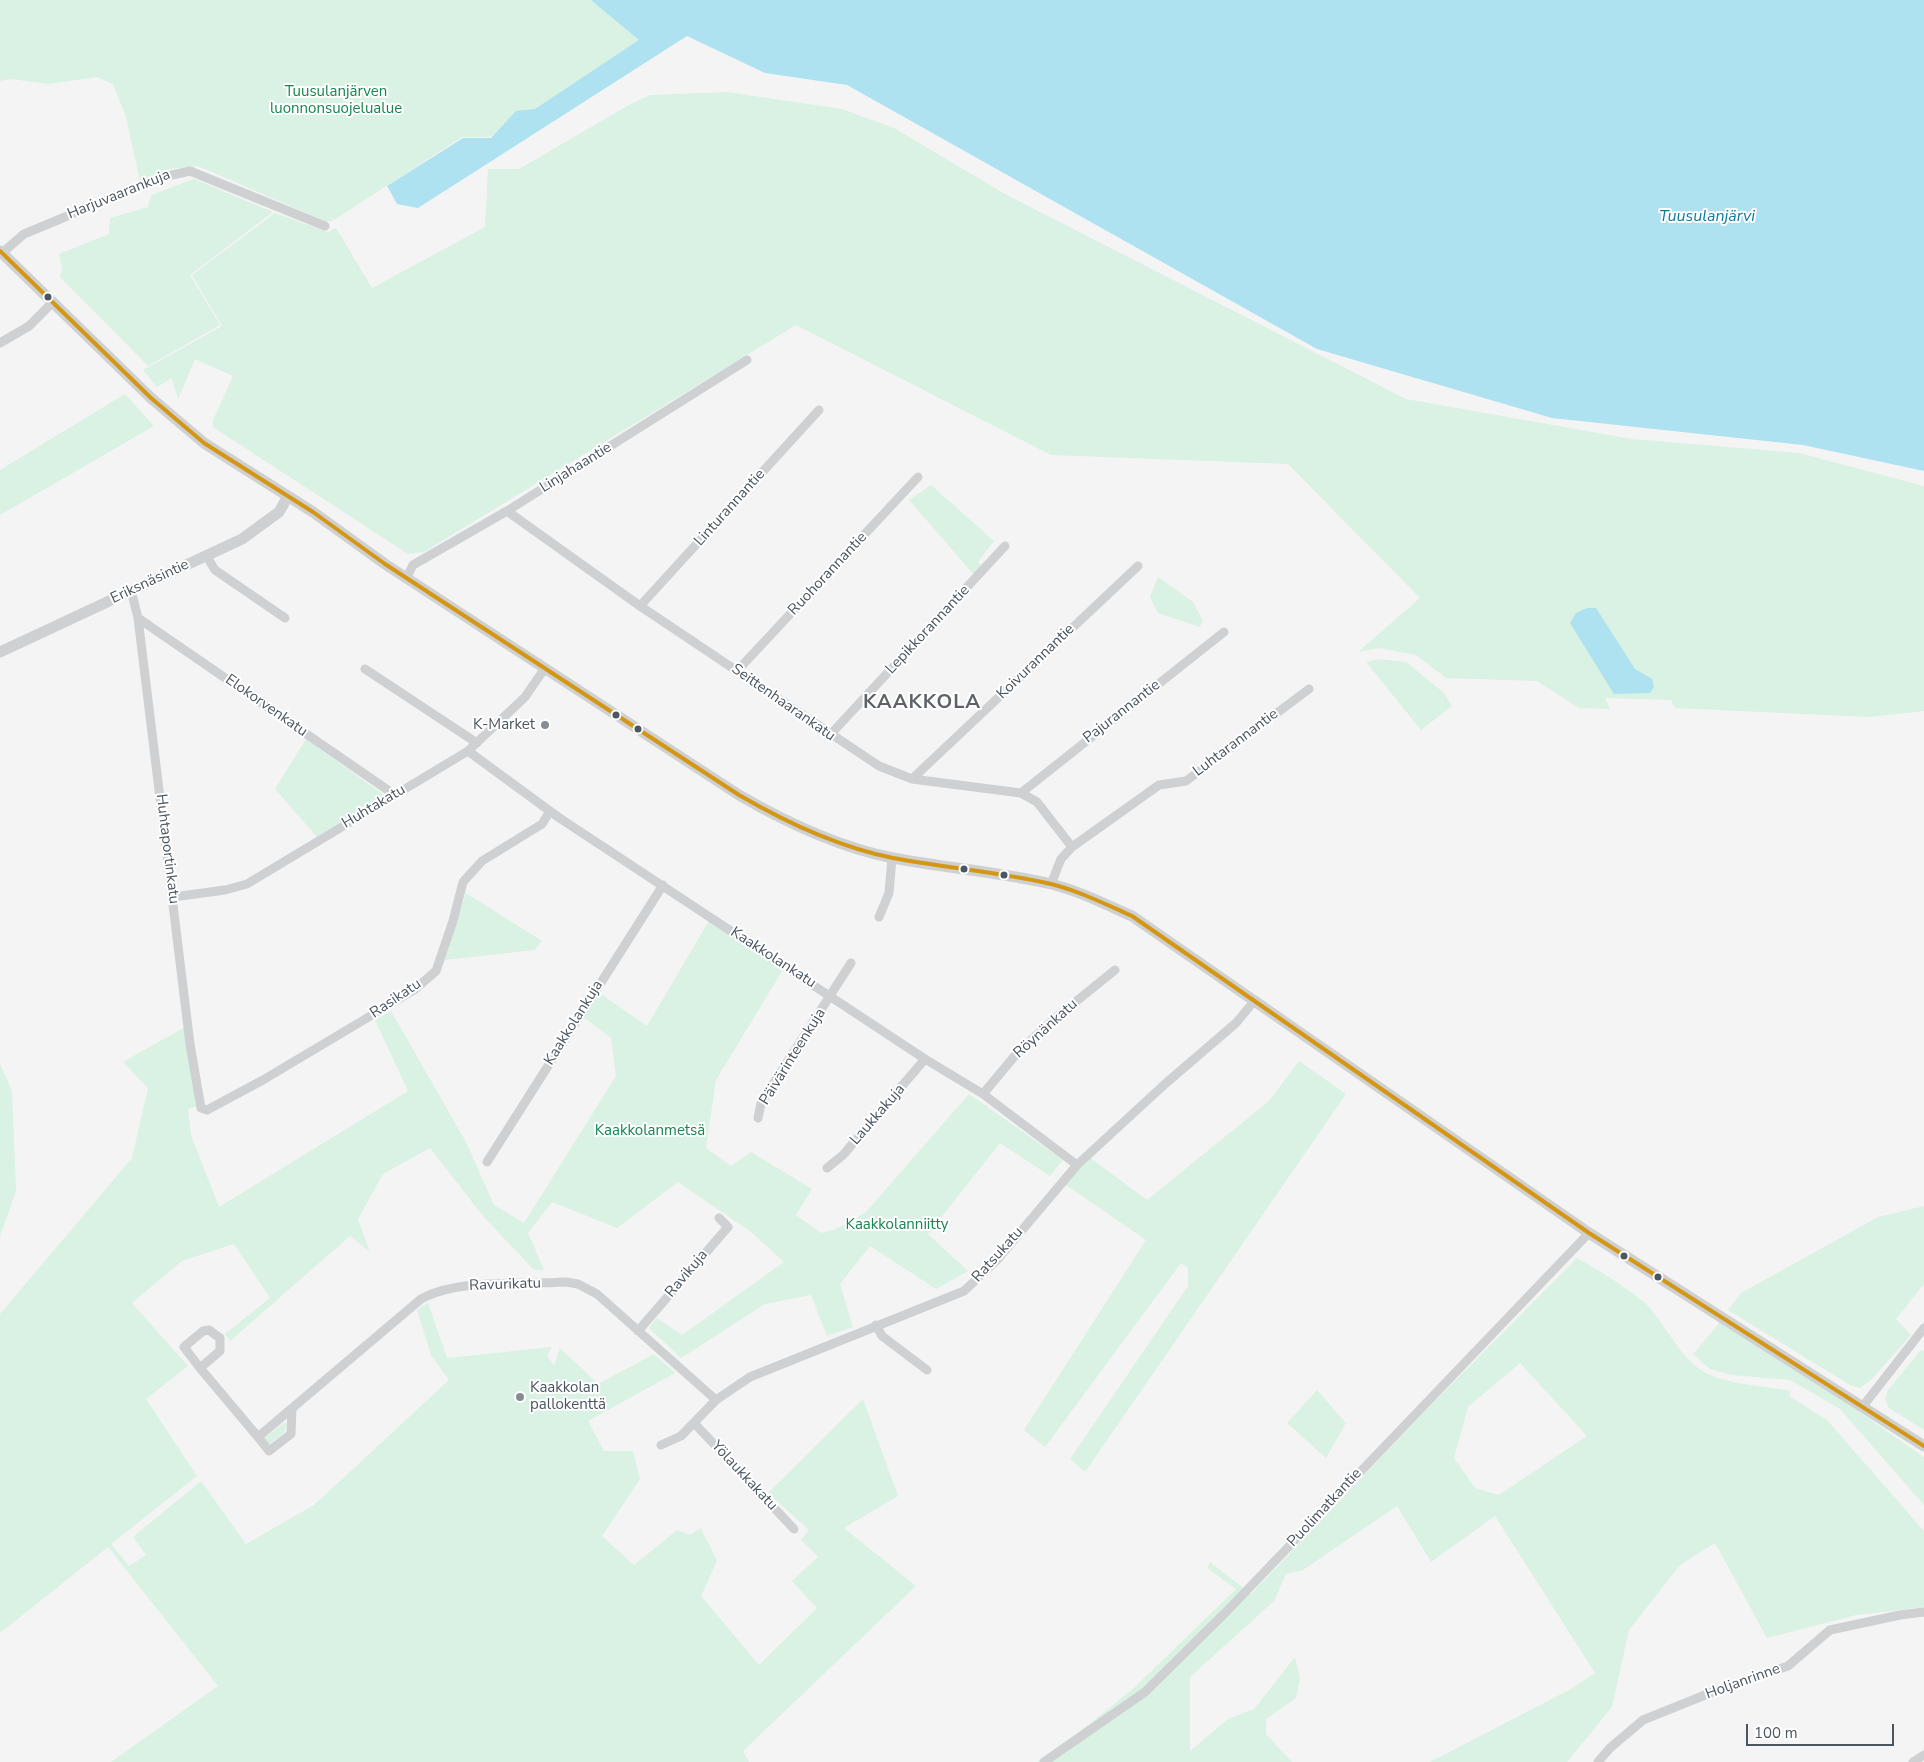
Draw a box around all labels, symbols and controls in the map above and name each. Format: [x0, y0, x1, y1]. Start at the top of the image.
park label: Tuusulanjärven luonnonsuojelualue [270, 83, 402, 118]
street label: Harjuvaarankuja [65, 166, 173, 224]
water label: Tuusulanjärvi [1659, 207, 1755, 227]
unlabelled marker [43, 292, 53, 302]
street label: Linjahaantie [537, 439, 615, 497]
street label: Linturannantie [691, 466, 769, 550]
street label: Ruohorannantie [785, 529, 871, 619]
street label: Eriksnäsintie [108, 556, 192, 608]
street label: Lepikkorannantie [882, 582, 974, 678]
street label: Koivurannantie [994, 621, 1078, 703]
street label: Seittenhaarankatu [728, 660, 838, 746]
street label: Elokorvenkatu [221, 671, 311, 741]
street label: Pajurannantie [1080, 676, 1164, 748]
district label: KAAKKOLA [862, 691, 982, 715]
street label: Luhtarannantie [1190, 705, 1282, 781]
unlabelled marker [611, 710, 621, 720]
place label: K-Market [473, 716, 535, 734]
marker: K-Market [539, 719, 551, 731]
unlabelled marker [633, 724, 643, 734]
street label: Huhtakatu [339, 781, 409, 833]
street label: Huhtaportinkatu [151, 793, 183, 905]
unlabelled marker [959, 864, 969, 874]
unlabelled marker [999, 870, 1009, 880]
street label: Kaakkolankatu [727, 924, 819, 992]
street label: Rasikatu [367, 975, 425, 1023]
street label: Kaakkolankuja [541, 977, 607, 1069]
street label: Röynänkatu [1010, 996, 1082, 1062]
street label: Päivärinteenkuja [756, 1005, 830, 1109]
street label: Laukkakuja [847, 1081, 909, 1149]
park label: Kaakkolanmetsä [595, 1122, 705, 1140]
park label: Kaakkolanniitty [846, 1216, 948, 1234]
street label: Ratsukatu [969, 1224, 1027, 1286]
street label: Ravikuja [662, 1247, 712, 1301]
unlabelled marker [1619, 1251, 1629, 1261]
unlabelled marker [1653, 1272, 1663, 1282]
street label: Ravurikatu [469, 1275, 541, 1295]
place label: Kaakkolan pallokenttä [530, 1379, 606, 1414]
marker: Kaakkolan pallokenttä [514, 1391, 526, 1403]
street label: Yölaukkakatu [707, 1437, 781, 1515]
street label: Puolimatkantie [1284, 1465, 1366, 1551]
street label: Holjanrinne [1703, 1660, 1783, 1704]
scale bar [1749, 1714, 1896, 1746]
text: 100 m [1754, 1723, 1798, 1743]

